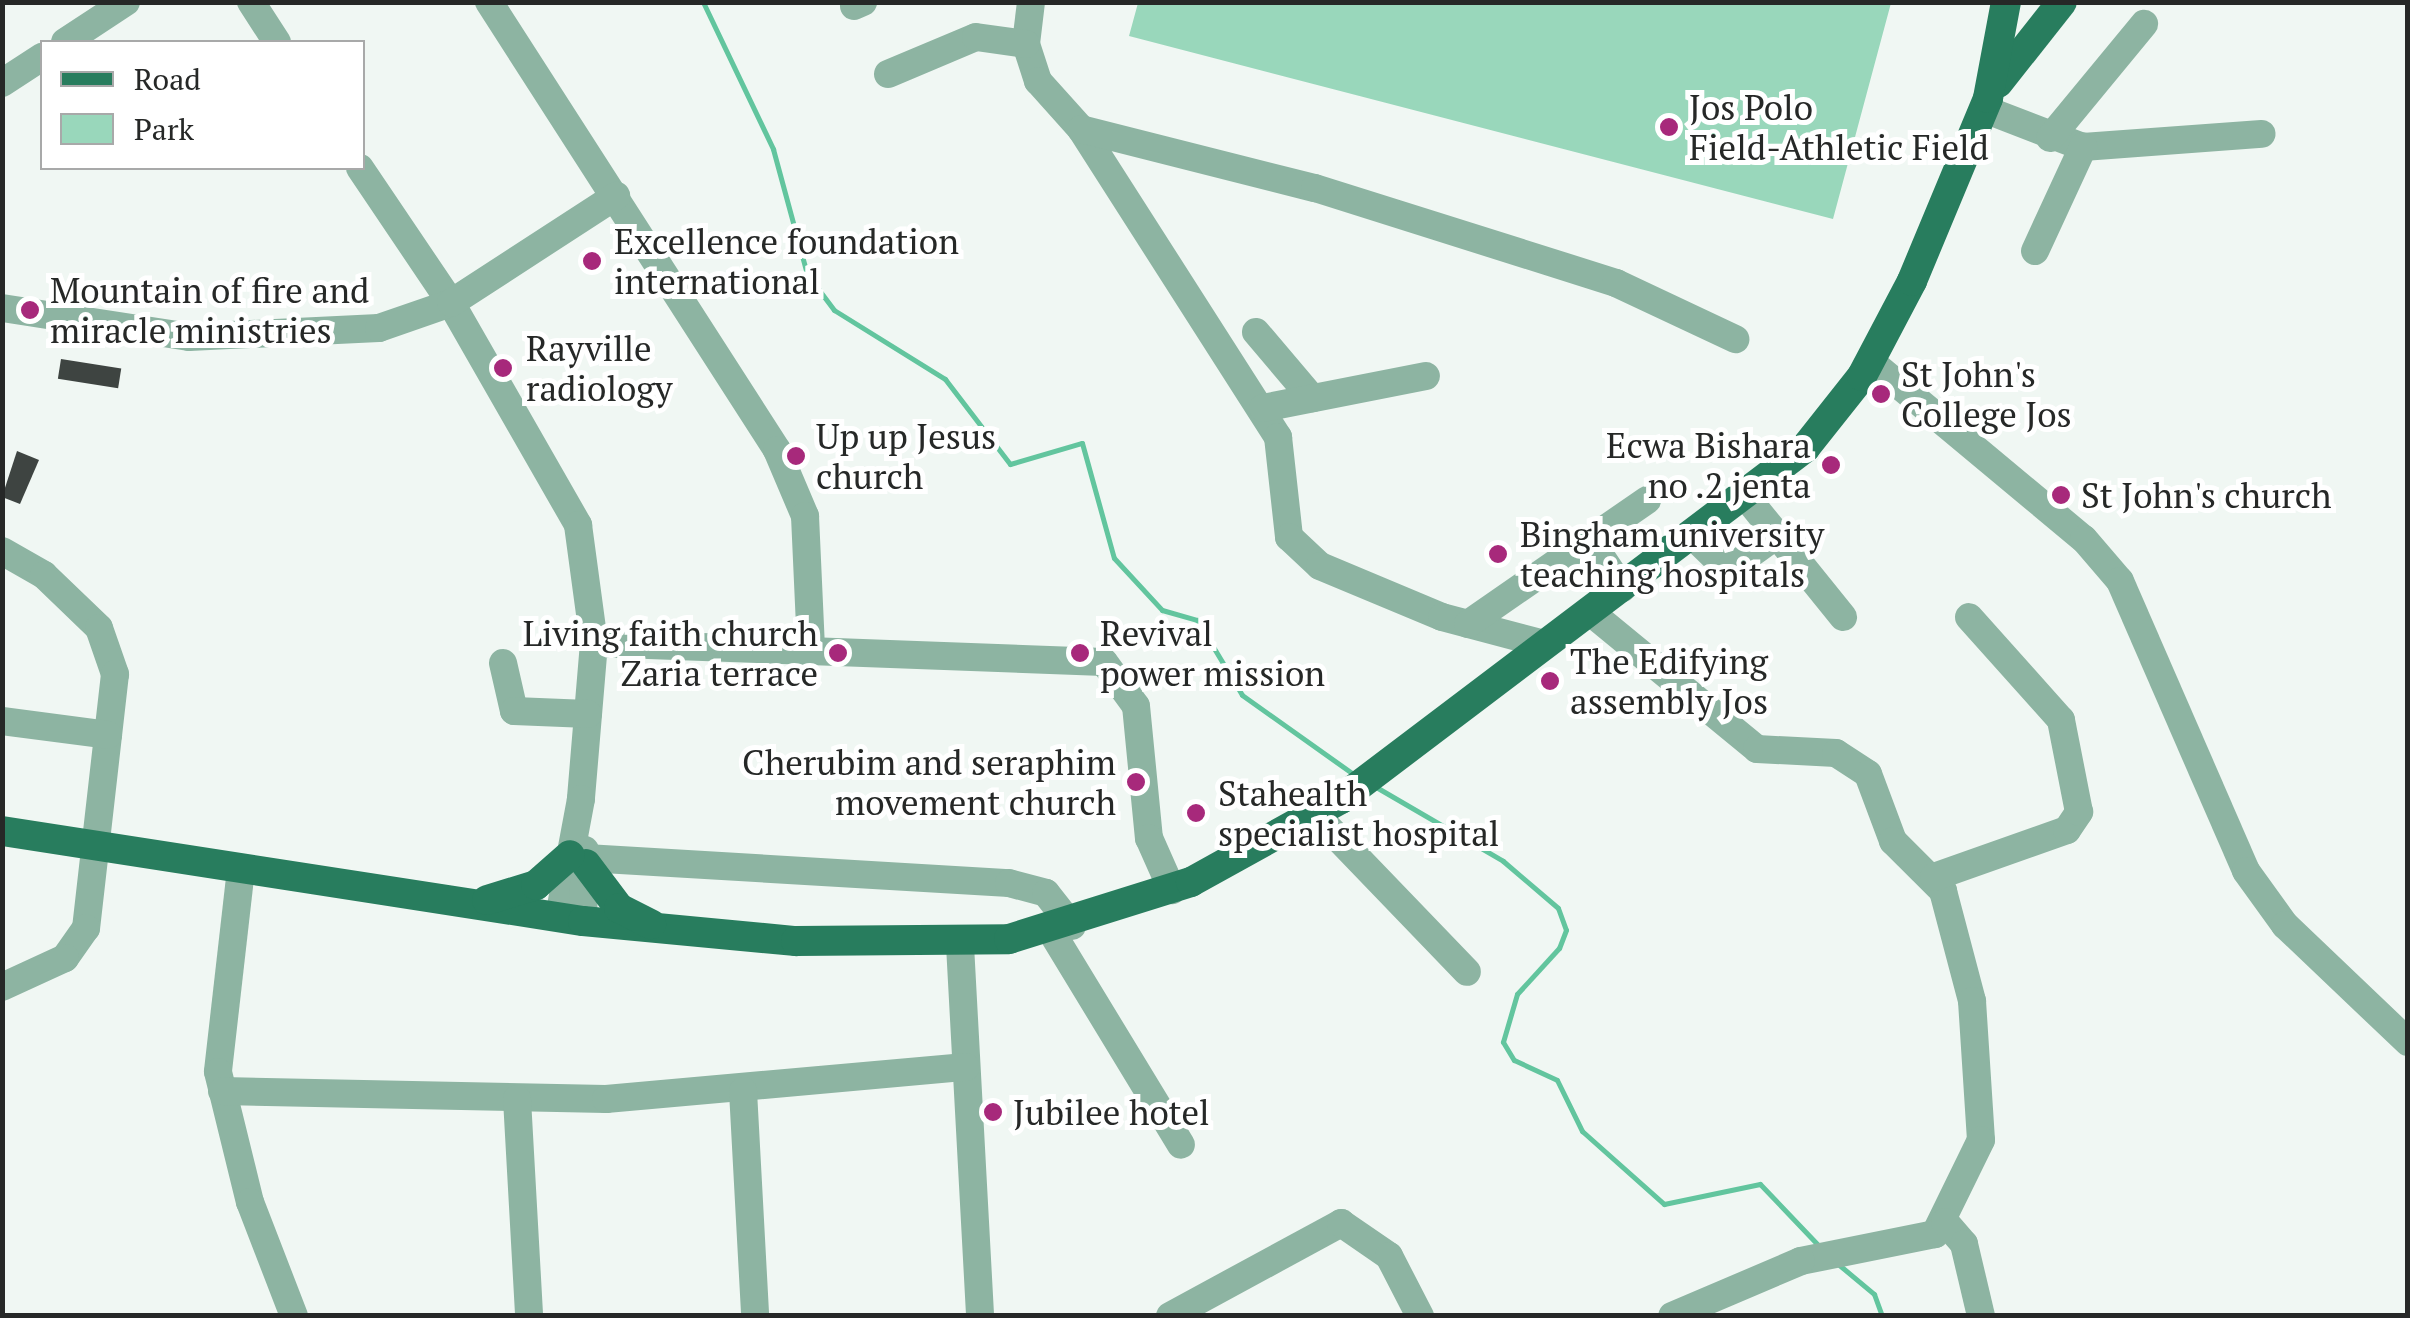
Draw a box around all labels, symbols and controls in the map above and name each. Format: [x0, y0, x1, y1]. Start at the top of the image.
legend [40, 40, 365, 170]
text: Road [134, 59, 201, 99]
place label: Jos Polo Field-Athletic Field [1689, 86, 1989, 168]
text: Park [134, 109, 194, 149]
marker: Jos Polo Field-Athletic Field [1658, 116, 1680, 138]
place label: Excellence foundation international [614, 220, 959, 302]
marker: Excellence foundation international [579, 248, 605, 274]
place label: Mountain of fire and miracle ministries [50, 269, 369, 351]
marker: Mountain of fire and miracle ministries [19, 299, 41, 321]
place label: Rayville radiology [526, 327, 672, 409]
place label: St John's College Jos [1901, 353, 2072, 435]
marker: Rayville radiology [490, 355, 516, 381]
marker: St John's College Jos [1870, 383, 1892, 405]
place label: Up up Jesus church [816, 415, 996, 497]
place label: Ecwa Bishara no .2 jenta [1606, 424, 1811, 506]
marker: Up up Jesus church [785, 445, 807, 467]
marker: Ecwa Bishara no .2 jenta [1820, 454, 1842, 476]
place label: St John's church [2081, 474, 2332, 516]
marker: St John's church [2050, 484, 2072, 506]
place label: Bingham university teaching hospitals [1520, 513, 1824, 595]
marker: Bingham university teaching hospitals [1485, 541, 1511, 567]
place label: Living faith church Zaria terrace [523, 612, 818, 694]
place label: Revival power mission [1100, 612, 1325, 694]
place label: The Edifying assembly Jos [1570, 640, 1768, 722]
marker: Living faith church Zaria terrace [827, 642, 849, 664]
marker: Revival power mission [1069, 642, 1091, 664]
marker: The Edifying assembly Jos [1539, 670, 1561, 692]
place label: Cherubim and seraphim movement church [742, 741, 1116, 823]
marker: Cherubim and seraphim movement church [1125, 771, 1147, 793]
place label: Stahealth specialist hospital [1218, 772, 1499, 854]
marker: Stahealth specialist hospital [1183, 800, 1209, 826]
place label: Jubilee hotel [1013, 1091, 1210, 1133]
marker: Jubilee hotel [982, 1101, 1004, 1123]

